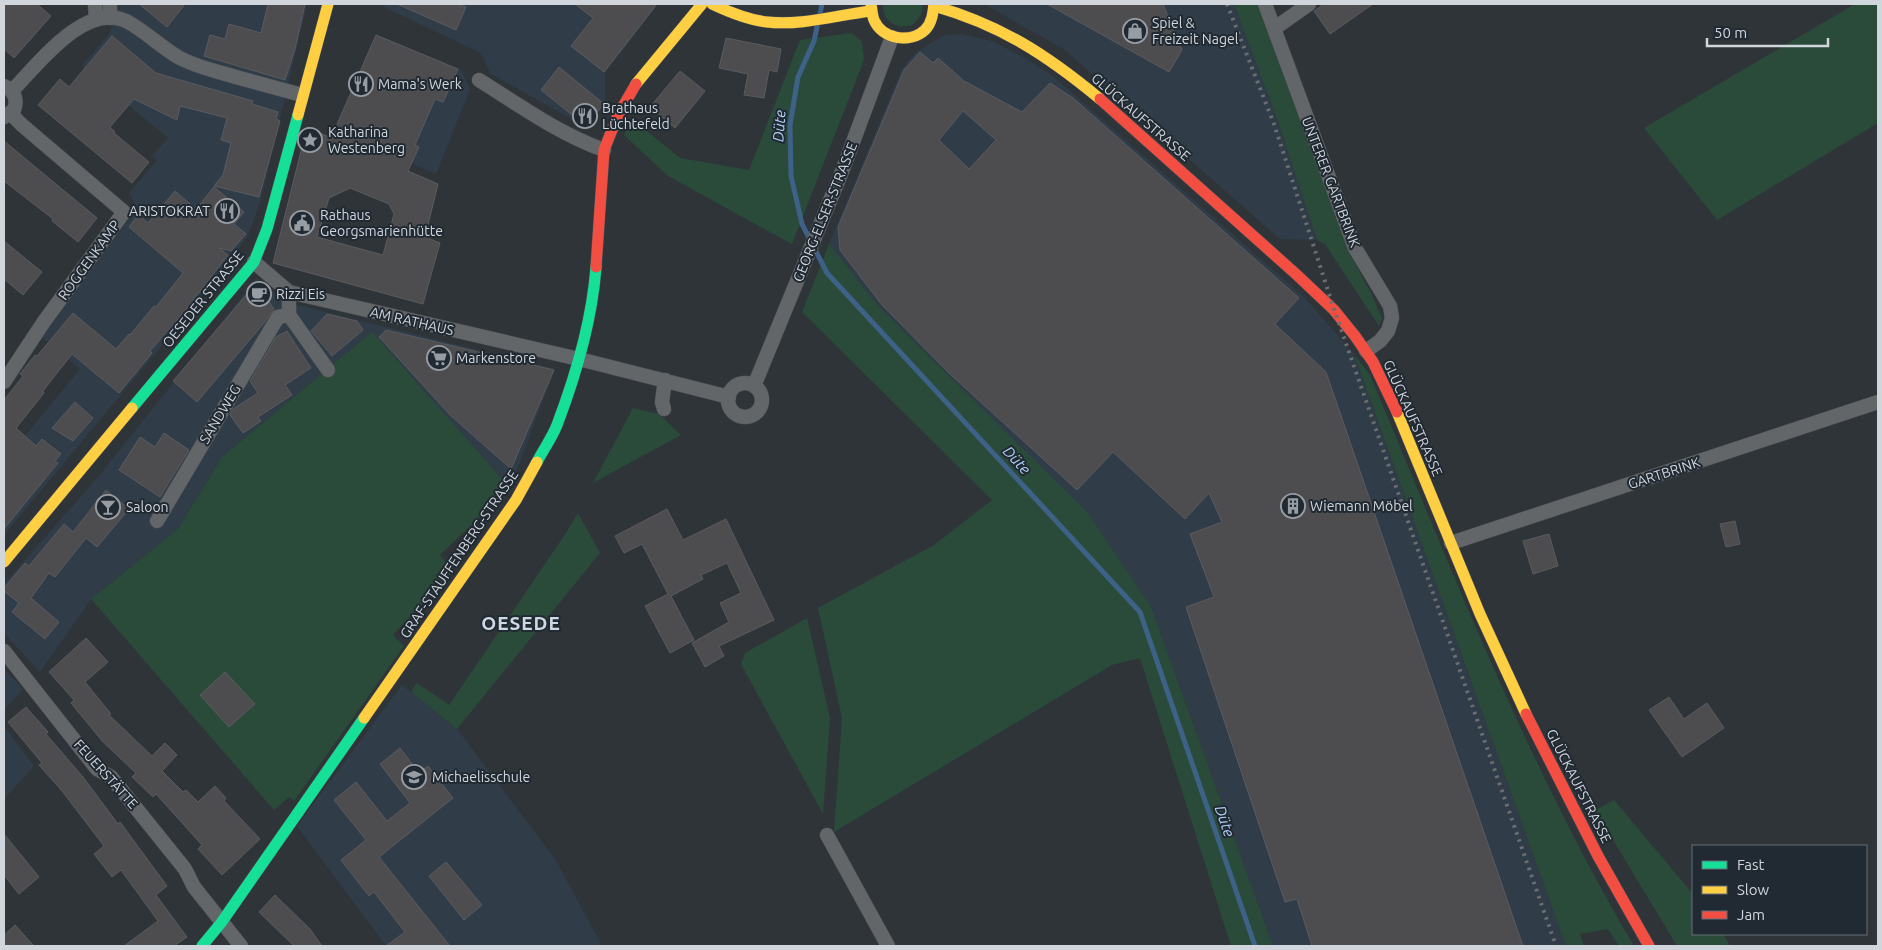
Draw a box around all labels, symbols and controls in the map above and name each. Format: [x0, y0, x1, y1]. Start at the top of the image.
place label: Spiel & Freizeit Nagel [1152, 15, 1239, 47]
scale bar [1707, 15, 1828, 47]
shop icon: Spiel & Freizeit Nagel [1122, 18, 1148, 44]
text: 50 m [1714, 24, 1747, 41]
street label: GLÜCKAUFSTRASSE [1088, 69, 1194, 164]
restaurant icon: Mama's Werk [348, 71, 374, 97]
place label: Mama's Werk [378, 76, 462, 92]
place label: Brathaus Lüchtefeld [602, 100, 670, 132]
restaurant icon: Brathaus Lüchtefeld [572, 103, 598, 129]
water label: Düte [769, 109, 789, 143]
street label: UNTERER GARTBRINK [1299, 115, 1363, 250]
place label: Katharina Westenberg [328, 124, 405, 156]
place icon: Katharina Westenberg [297, 127, 323, 153]
street label: GEORG-ELSER-STRASSE [790, 140, 860, 284]
restaurant icon: ARISTOKRAT [214, 198, 240, 224]
place label: ARISTOKRAT [129, 203, 210, 219]
place label: Rathaus Georgsmarienhütte [320, 207, 443, 239]
public building icon: Rathaus Georgsmarienhütte [289, 210, 315, 236]
street label: ROGGENKAMP [55, 217, 123, 303]
street label: OESEDER STRASSE [159, 247, 247, 351]
cafe icon: Rizzi Eis [246, 281, 272, 307]
place label: Rizzi Eis [276, 286, 325, 302]
street label: AM RATHAUS [369, 304, 455, 338]
supermarket icon: Markenstore [426, 345, 452, 371]
place label: Markenstore [456, 350, 536, 366]
street label: GLÜCKAUFSTRASSE [1380, 357, 1447, 479]
street label: SANDWEG [196, 382, 244, 446]
water label: Düte [1000, 442, 1034, 478]
street label: GARTBRINK [1626, 454, 1702, 492]
street label: GRAF-STAUFFENBERG-STRASSE [397, 467, 521, 641]
building icon: Wiemann Möbel [1280, 493, 1306, 519]
bar icon: Saloon [95, 494, 121, 520]
place label: Wiemann Möbel [1310, 498, 1413, 514]
place label: Saloon [126, 499, 169, 515]
district label: OESEDE [481, 612, 561, 634]
street label: GLÜCKAUFSTRASSE [1543, 726, 1616, 846]
street label: FEUERSTÄTTE [71, 736, 141, 812]
school or university icon: Michaelisschule [401, 764, 427, 790]
place label: Michaelisschule [432, 769, 530, 785]
water label: Düte [1212, 803, 1238, 839]
legend [1692, 845, 1867, 935]
text: Fast [1737, 856, 1765, 873]
text: Slow [1737, 881, 1770, 898]
text: Jam [1737, 906, 1765, 923]

